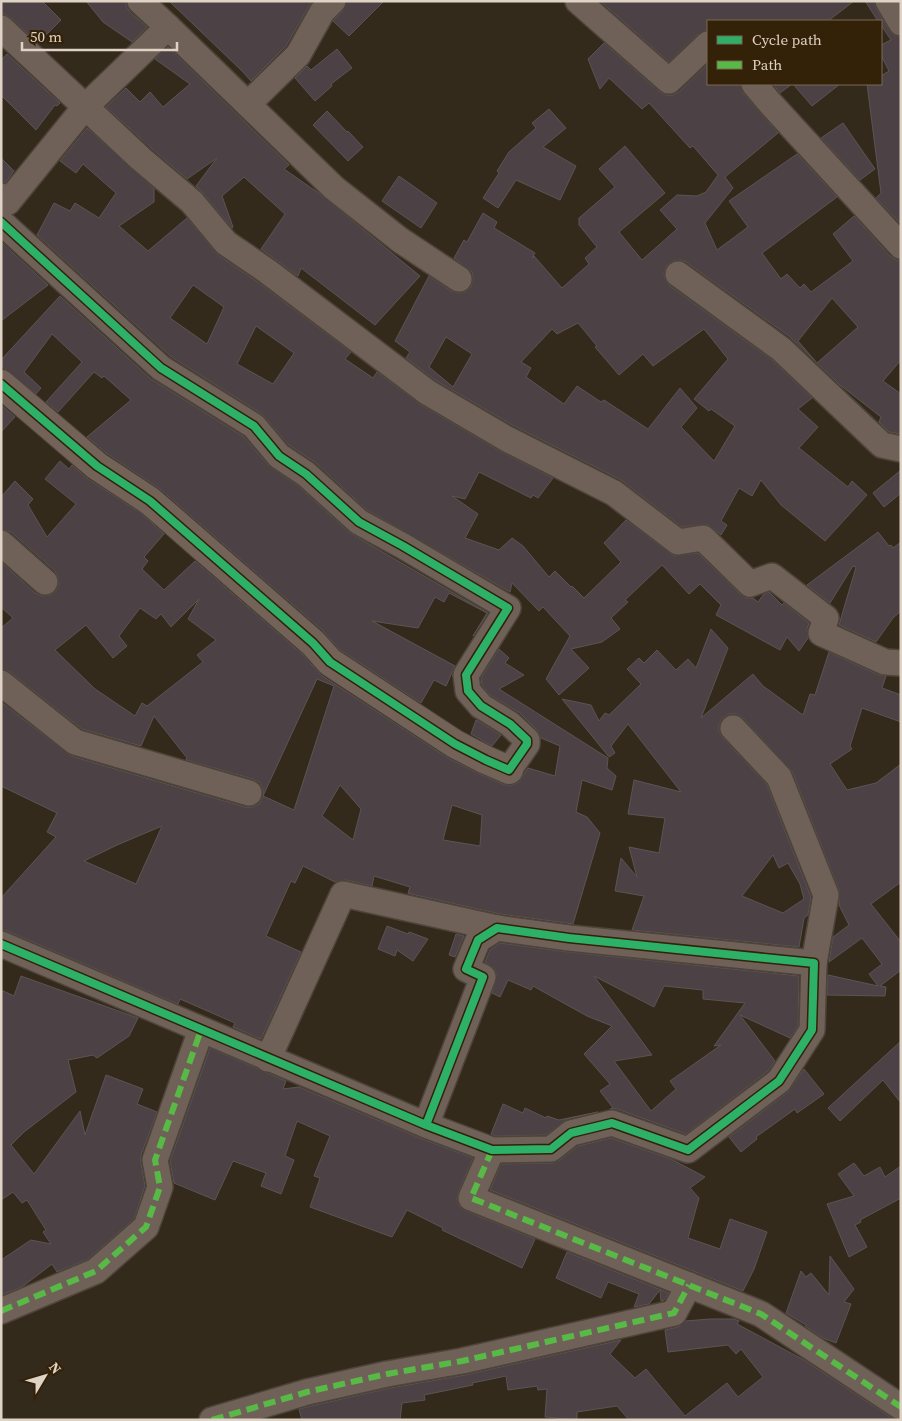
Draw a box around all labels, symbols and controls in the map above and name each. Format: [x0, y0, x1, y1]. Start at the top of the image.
scale bar [22, 20, 178, 52]
legend [707, 20, 882, 85]
text: 50 m [30, 26, 62, 47]
text: Cycle path [752, 29, 822, 50]
text: Path [752, 54, 782, 75]
north arrow [20, 1351, 70, 1401]
text: N [44, 1358, 66, 1378]

